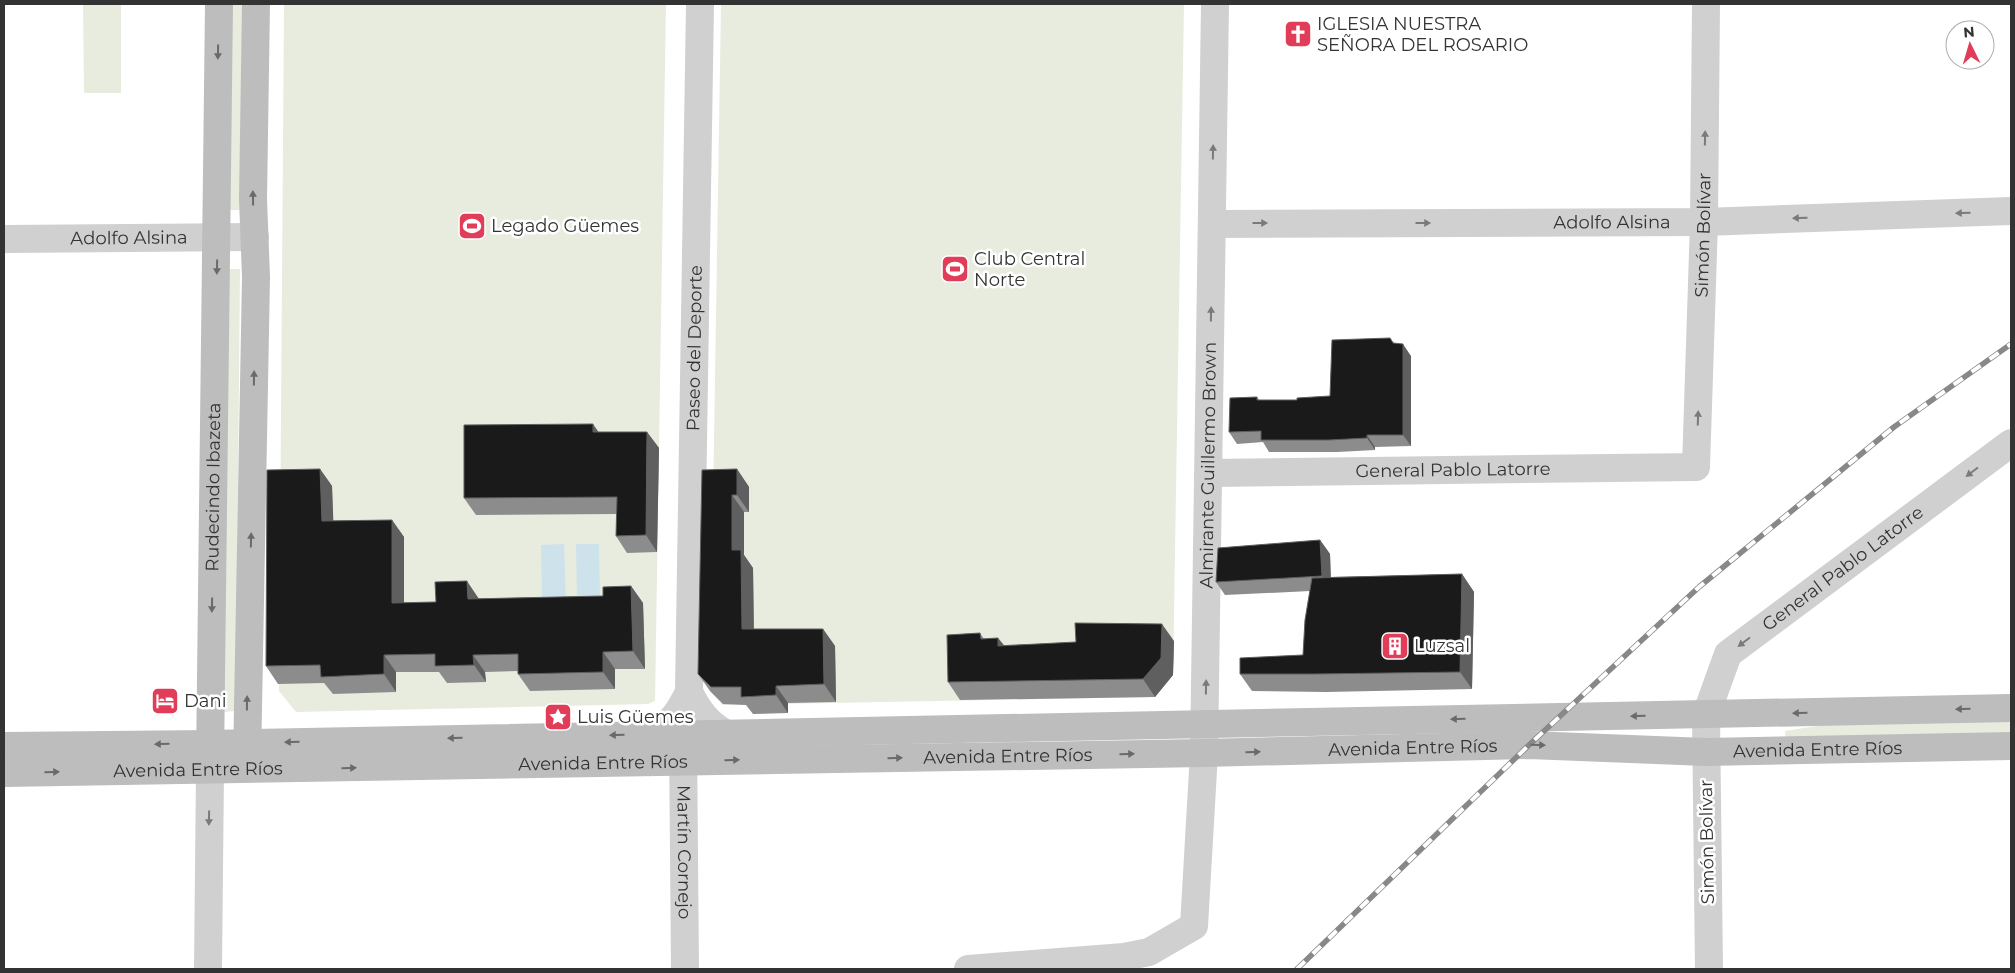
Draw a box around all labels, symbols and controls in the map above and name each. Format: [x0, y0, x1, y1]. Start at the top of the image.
place label: IGLESIA NUESTRA SEÑORA DEL ROSARIO [1317, 13, 1528, 56]
church icon: IGLESIA NUESTRA SEÑORA DEL ROSARIO [1283, 19, 1313, 49]
north arrow [1945, 20, 1995, 70]
text: N [1962, 23, 1975, 42]
one-way arrow [214, 45, 222, 61]
one-way arrow [1701, 130, 1709, 146]
one-way arrow [1209, 143, 1217, 159]
street label: Simón Bolívar [1691, 173, 1715, 298]
one-way arrow [249, 190, 257, 206]
one-way arrow [1954, 209, 1970, 217]
sports icon: Legado Güemes [457, 211, 487, 241]
street label: Adolfo Alsina [1553, 211, 1671, 234]
place label: Legado Güemes [491, 215, 639, 237]
one-way arrow [1792, 215, 1808, 223]
one-way arrow [1253, 219, 1269, 227]
one-way arrow [1415, 219, 1431, 227]
street label: Adolfo Alsina [70, 227, 188, 249]
place label: Club Central Norte [974, 248, 1085, 291]
sports icon: Club Central Norte [940, 254, 970, 284]
one-way arrow [212, 260, 220, 276]
street label: Paseo del Deporte [682, 265, 707, 431]
one-way arrow [1207, 306, 1215, 322]
street label: Almirante Guillermo Brown [1195, 342, 1221, 589]
one-way arrow [250, 369, 258, 385]
street label: Rudecindo Ibazeta [201, 402, 225, 572]
one-way arrow [1694, 410, 1702, 426]
street label: General Pablo Latorre [1355, 458, 1551, 482]
one-way arrow [1965, 467, 1979, 477]
street label: General Pablo Latorre [1758, 501, 1928, 636]
one-way arrow [247, 532, 255, 548]
one-way arrow [208, 597, 216, 613]
building icon: Luzsal [1380, 631, 1410, 661]
place label: Luzsal [1414, 635, 1470, 657]
one-way arrow [1738, 637, 1751, 648]
one-way arrow [1202, 678, 1210, 694]
hotel icon: Dani [150, 686, 180, 716]
place label: Dani [184, 690, 227, 712]
one-way arrow [243, 694, 251, 710]
place icon: Luis Güemes [543, 702, 573, 732]
one-way arrow [1954, 705, 1970, 713]
place label: Luis Güemes [577, 706, 694, 728]
one-way arrow [1792, 709, 1808, 717]
one-way arrow [1629, 712, 1645, 720]
one-way arrow [1449, 715, 1465, 723]
one-way arrow [609, 731, 625, 739]
one-way arrow [446, 735, 462, 743]
street label: Avenida Entre Ríos [1328, 735, 1498, 761]
street label: Avenida Entre Ríos [1733, 737, 1903, 762]
one-way arrow [284, 738, 300, 746]
one-way arrow [153, 740, 169, 748]
one-way arrow [1530, 742, 1546, 750]
street label: Avenida Entre Ríos [923, 744, 1093, 769]
one-way arrow [1245, 747, 1261, 755]
one-way arrow [1120, 750, 1136, 758]
street label: Avenida Entre Ríos [518, 751, 688, 775]
one-way arrow [887, 754, 903, 762]
one-way arrow [725, 756, 741, 764]
street label: Avenida Entre Ríos [113, 757, 283, 782]
one-way arrow [341, 764, 357, 772]
one-way arrow [45, 768, 61, 776]
street label: Simón Bolívar [1695, 779, 1719, 905]
street label: Martín Cornejo [672, 785, 696, 919]
one-way arrow [205, 811, 213, 827]

